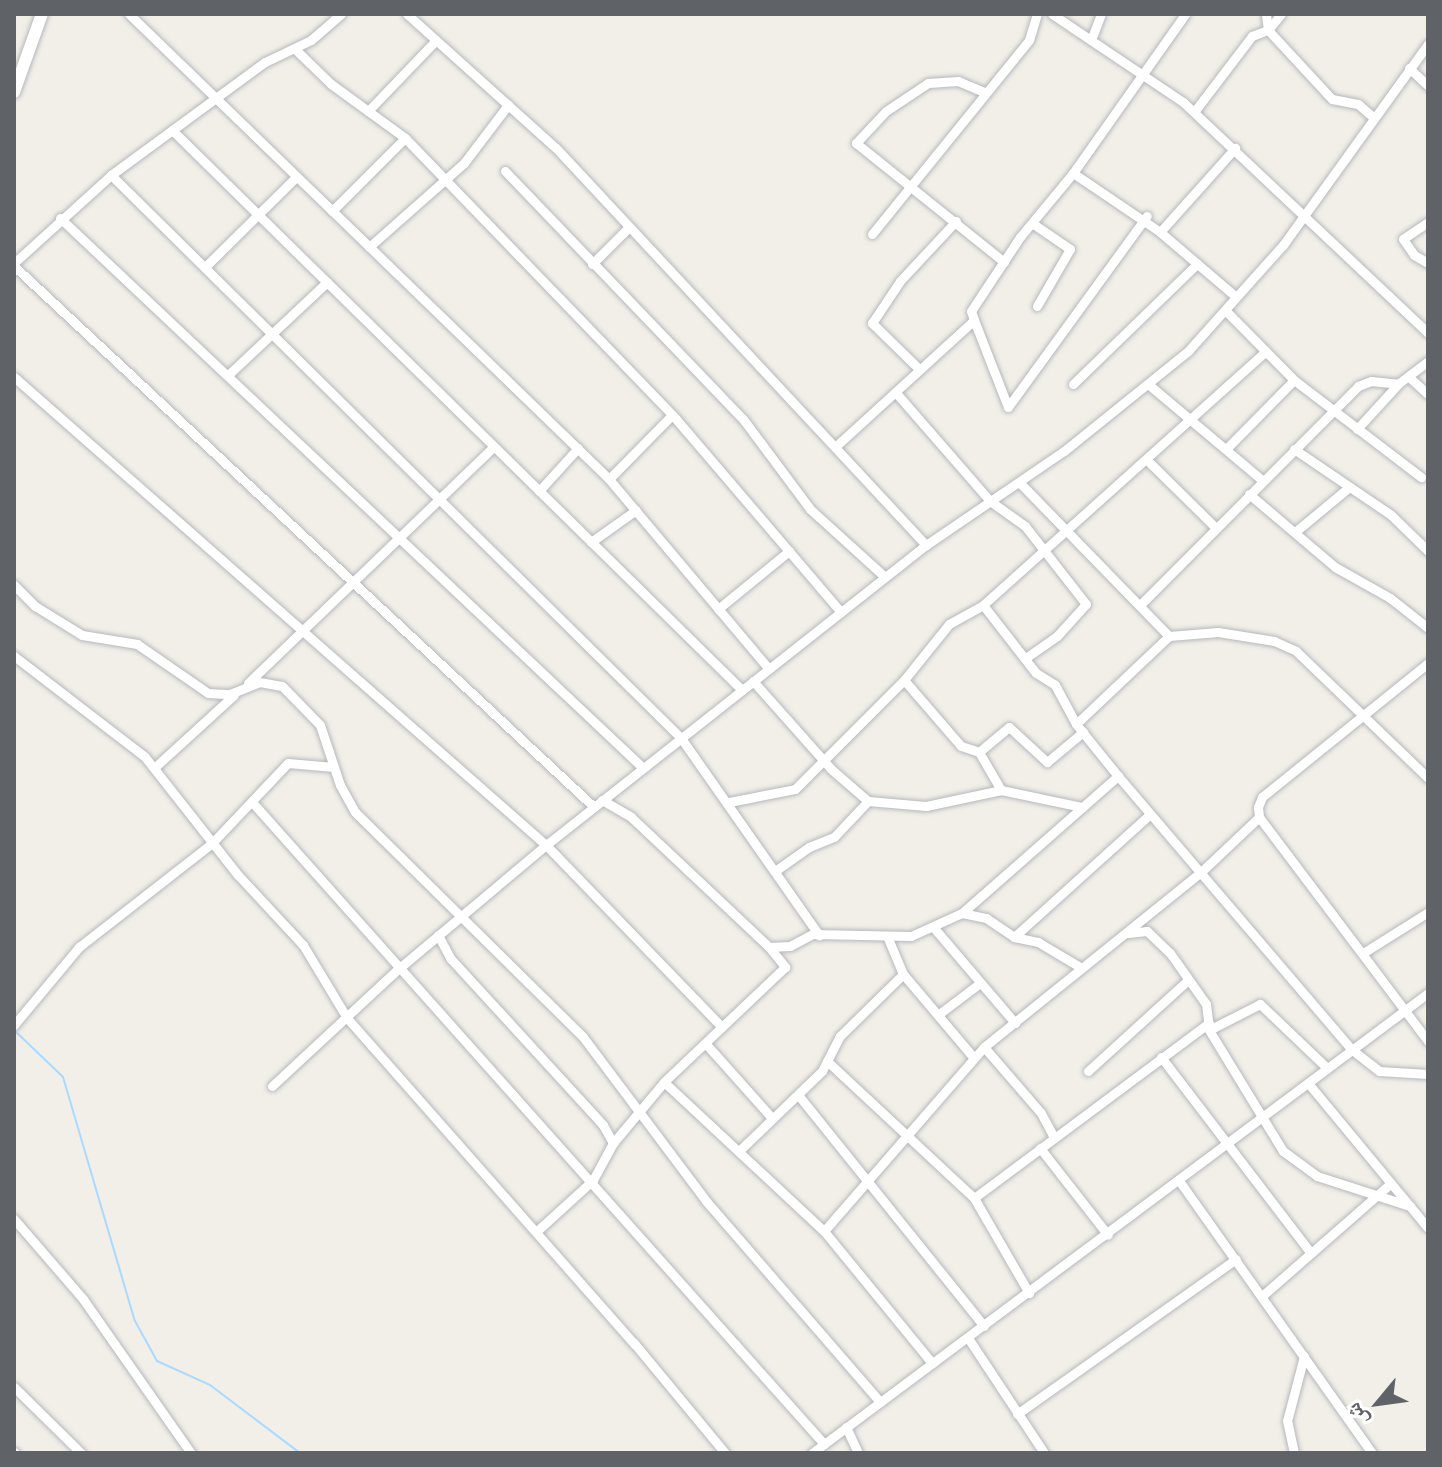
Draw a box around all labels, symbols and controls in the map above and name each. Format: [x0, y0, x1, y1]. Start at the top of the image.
north arrow [1338, 1363, 1418, 1443]
text: ش [1340, 1399, 1373, 1431]

